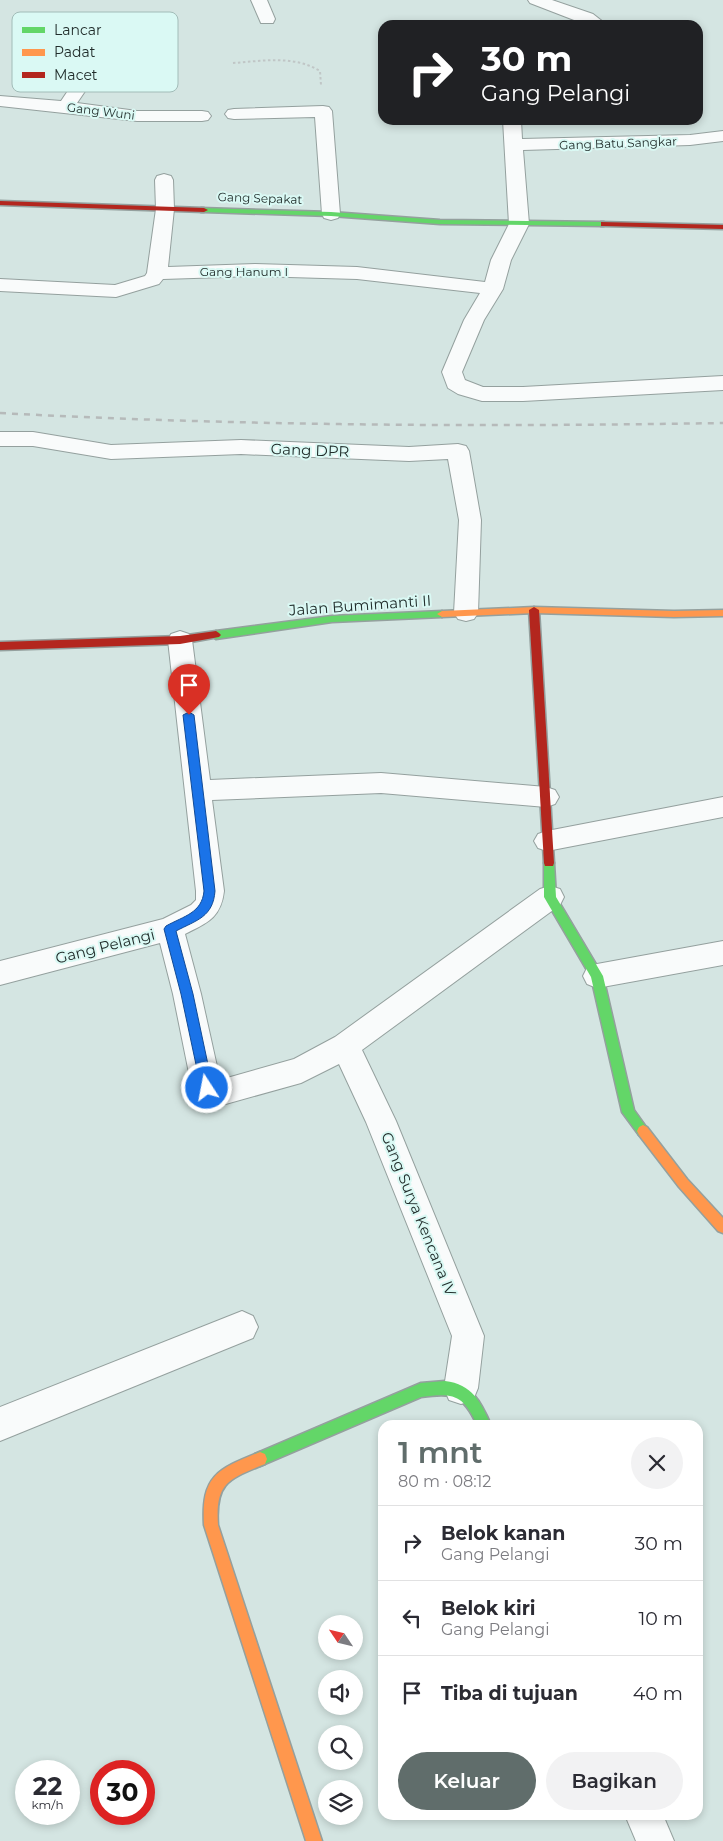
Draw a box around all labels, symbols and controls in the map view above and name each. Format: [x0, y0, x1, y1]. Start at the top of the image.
legend [12, 12, 178, 92]
text: Lancar [54, 21, 102, 39]
text: 30 m [481, 37, 572, 80]
icon: right [398, 40, 463, 105]
text: Padat [54, 43, 96, 61]
text: Macet [54, 66, 98, 84]
text: Gang Pelangi [481, 80, 630, 107]
street label: Gang Wuni [66, 99, 136, 123]
street label: Gang Batu Sangkar [559, 133, 677, 153]
street label: Gang Sepakat [217, 189, 303, 207]
street label: Gang Hanum I [200, 264, 288, 279]
street label: Gang DPR [270, 439, 350, 461]
street label: Jalan Bumimanti II [287, 591, 432, 620]
pin [168, 664, 210, 715]
icon: arrive [175, 671, 203, 699]
street label: Gang Pelangi [53, 924, 157, 968]
position arrow [180, 1061, 232, 1113]
street label: Gang Surya Kencana IV [377, 1129, 461, 1299]
text: 1 mnt [398, 1434, 483, 1471]
button: close [631, 1437, 683, 1489]
text: 80 m · 08:12 [398, 1472, 491, 1491]
text: Belok kanan [441, 1522, 565, 1545]
icon: right [398, 1529, 426, 1557]
text: 30 m [635, 1532, 683, 1555]
text: Gang Pelangi [441, 1545, 550, 1564]
text: Belok kiri [441, 1597, 536, 1620]
icon: left [398, 1604, 426, 1632]
text: 10 m [638, 1607, 683, 1630]
north arrow [318, 1615, 362, 1660]
map controls [318, 1615, 363, 1825]
text: Gang Pelangi [441, 1620, 550, 1639]
button: sound [318, 1670, 363, 1715]
icon: arrive [398, 1679, 426, 1707]
text: Tiba di tujuan [441, 1682, 578, 1705]
text: 40 m [633, 1682, 683, 1705]
button: search [318, 1725, 363, 1770]
button: Keluar [398, 1752, 536, 1810]
button: Bagikan [546, 1752, 683, 1810]
speed limit sign: 30 [90, 1760, 155, 1825]
text: 22 [33, 1771, 62, 1801]
button: layers [318, 1780, 363, 1825]
text: km/h [31, 1797, 64, 1812]

